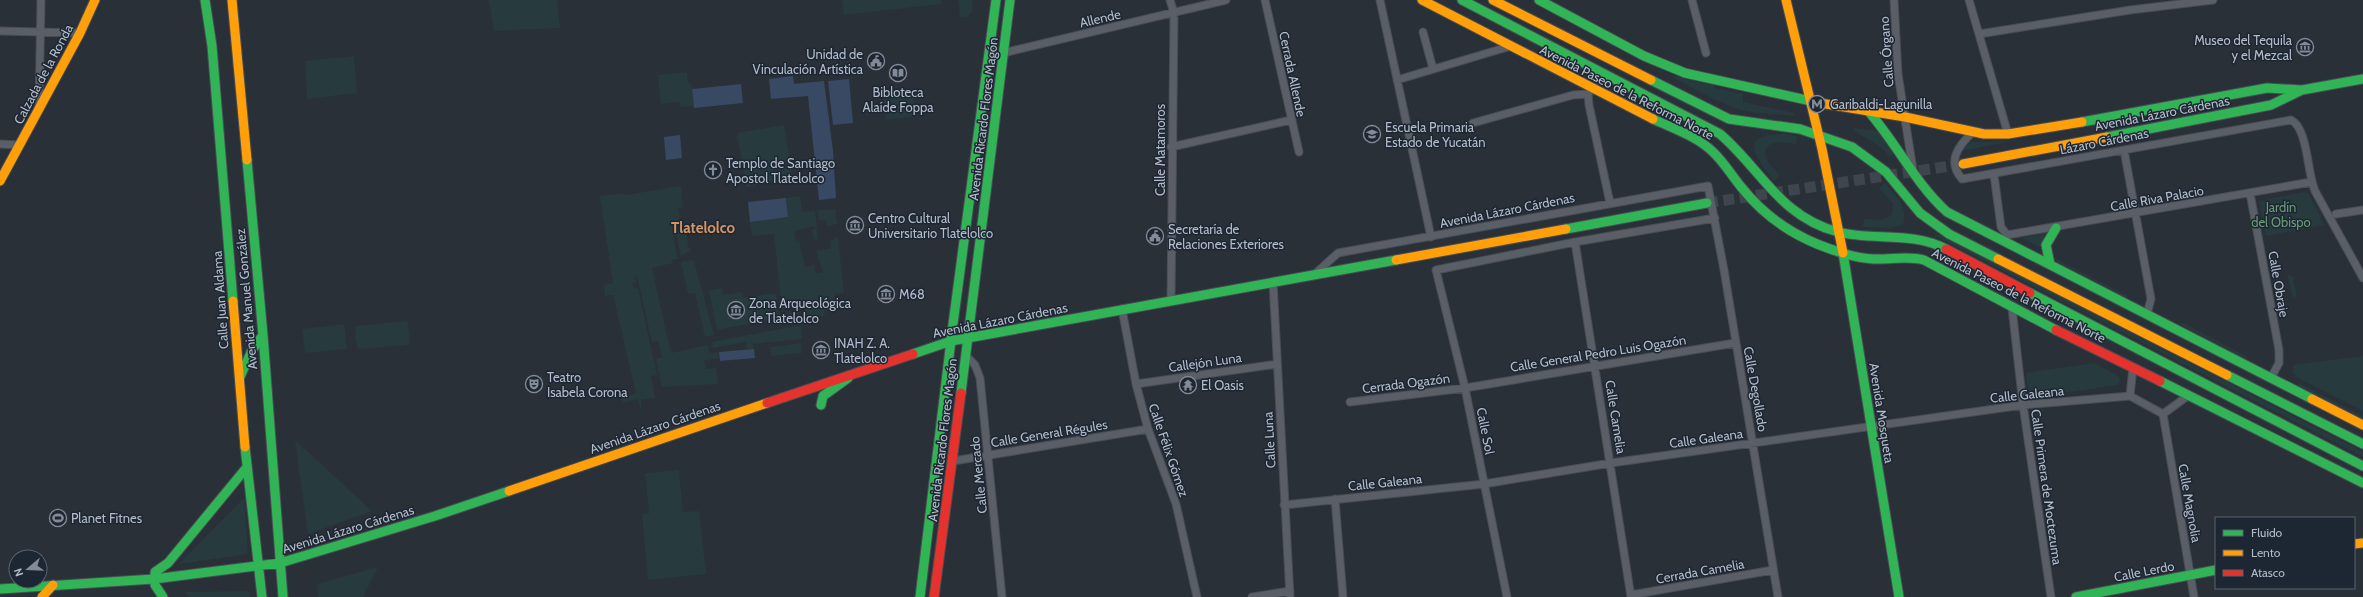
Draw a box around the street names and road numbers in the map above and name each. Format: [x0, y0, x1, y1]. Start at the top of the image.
street label: Allende [1078, 5, 1122, 30]
street label: Calle Órgano [1876, 16, 1896, 88]
street label: Calzada de la Ronda [10, 21, 76, 127]
street label: Cerrada Allende [1276, 30, 1310, 119]
street label: Avenida Ricardo Flores Magón [965, 37, 1001, 201]
street label: Avenida Paseo de la Reforma Norte [1537, 41, 1717, 143]
street label: Avenida Lázaro Cárdenas [2093, 92, 2231, 134]
street label: Calle Matamoros [1152, 103, 1168, 196]
street label: Lázaro Cárdenas [2058, 124, 2150, 157]
street label: Calle Riva Palacio [2109, 182, 2205, 214]
street label: Avenida Lázaro Cárdenas [1438, 189, 1576, 231]
street label: Avenida Manuel González [232, 228, 260, 370]
street label: Avenida Paseo de la Reforma Norte [1929, 244, 2109, 346]
street label: Calle Juan Aldama [209, 250, 231, 350]
street label: Calle Obraje [2264, 250, 2293, 319]
street label: Avenida Lázaro Cárdenas [931, 299, 1069, 341]
street label: Calle General Pedro Luis Ogazón [1509, 331, 1687, 375]
street label: Calle Degollado [1741, 345, 1771, 433]
street label: Callejón Luna [1167, 349, 1244, 376]
street label: Avenida Ricardo Flores Magón [924, 358, 960, 522]
street label: Avenida Mosqueta [1866, 362, 1898, 465]
street label: Cerrada Ogazón [1361, 370, 1451, 396]
street label: Calle Camelia [1602, 379, 1630, 456]
street label: Calle Galeana [1989, 382, 2066, 406]
street label: Avenida Lázaro Cárdenas [588, 397, 723, 457]
street label: Calle Félix Gómez [1146, 401, 1192, 499]
street label: Calle Sol [1474, 406, 1498, 456]
street label: Calle Primera de Moctezuma [2028, 408, 2066, 567]
street label: Calle Luna [1259, 411, 1278, 469]
street label: Calle General Régules [989, 416, 1109, 450]
street label: Calle Galeana [1668, 425, 1745, 451]
street label: Calle Mercado [966, 436, 990, 514]
street label: Calle Magnolia [2175, 462, 2205, 544]
street label: Calle Galeana [1347, 470, 1424, 494]
street label: Avenida Lázaro Cárdenas [280, 501, 416, 557]
street label: Cerrada Camelia [1654, 555, 1746, 587]
street label: Calle Lerdo [2112, 557, 2176, 585]

